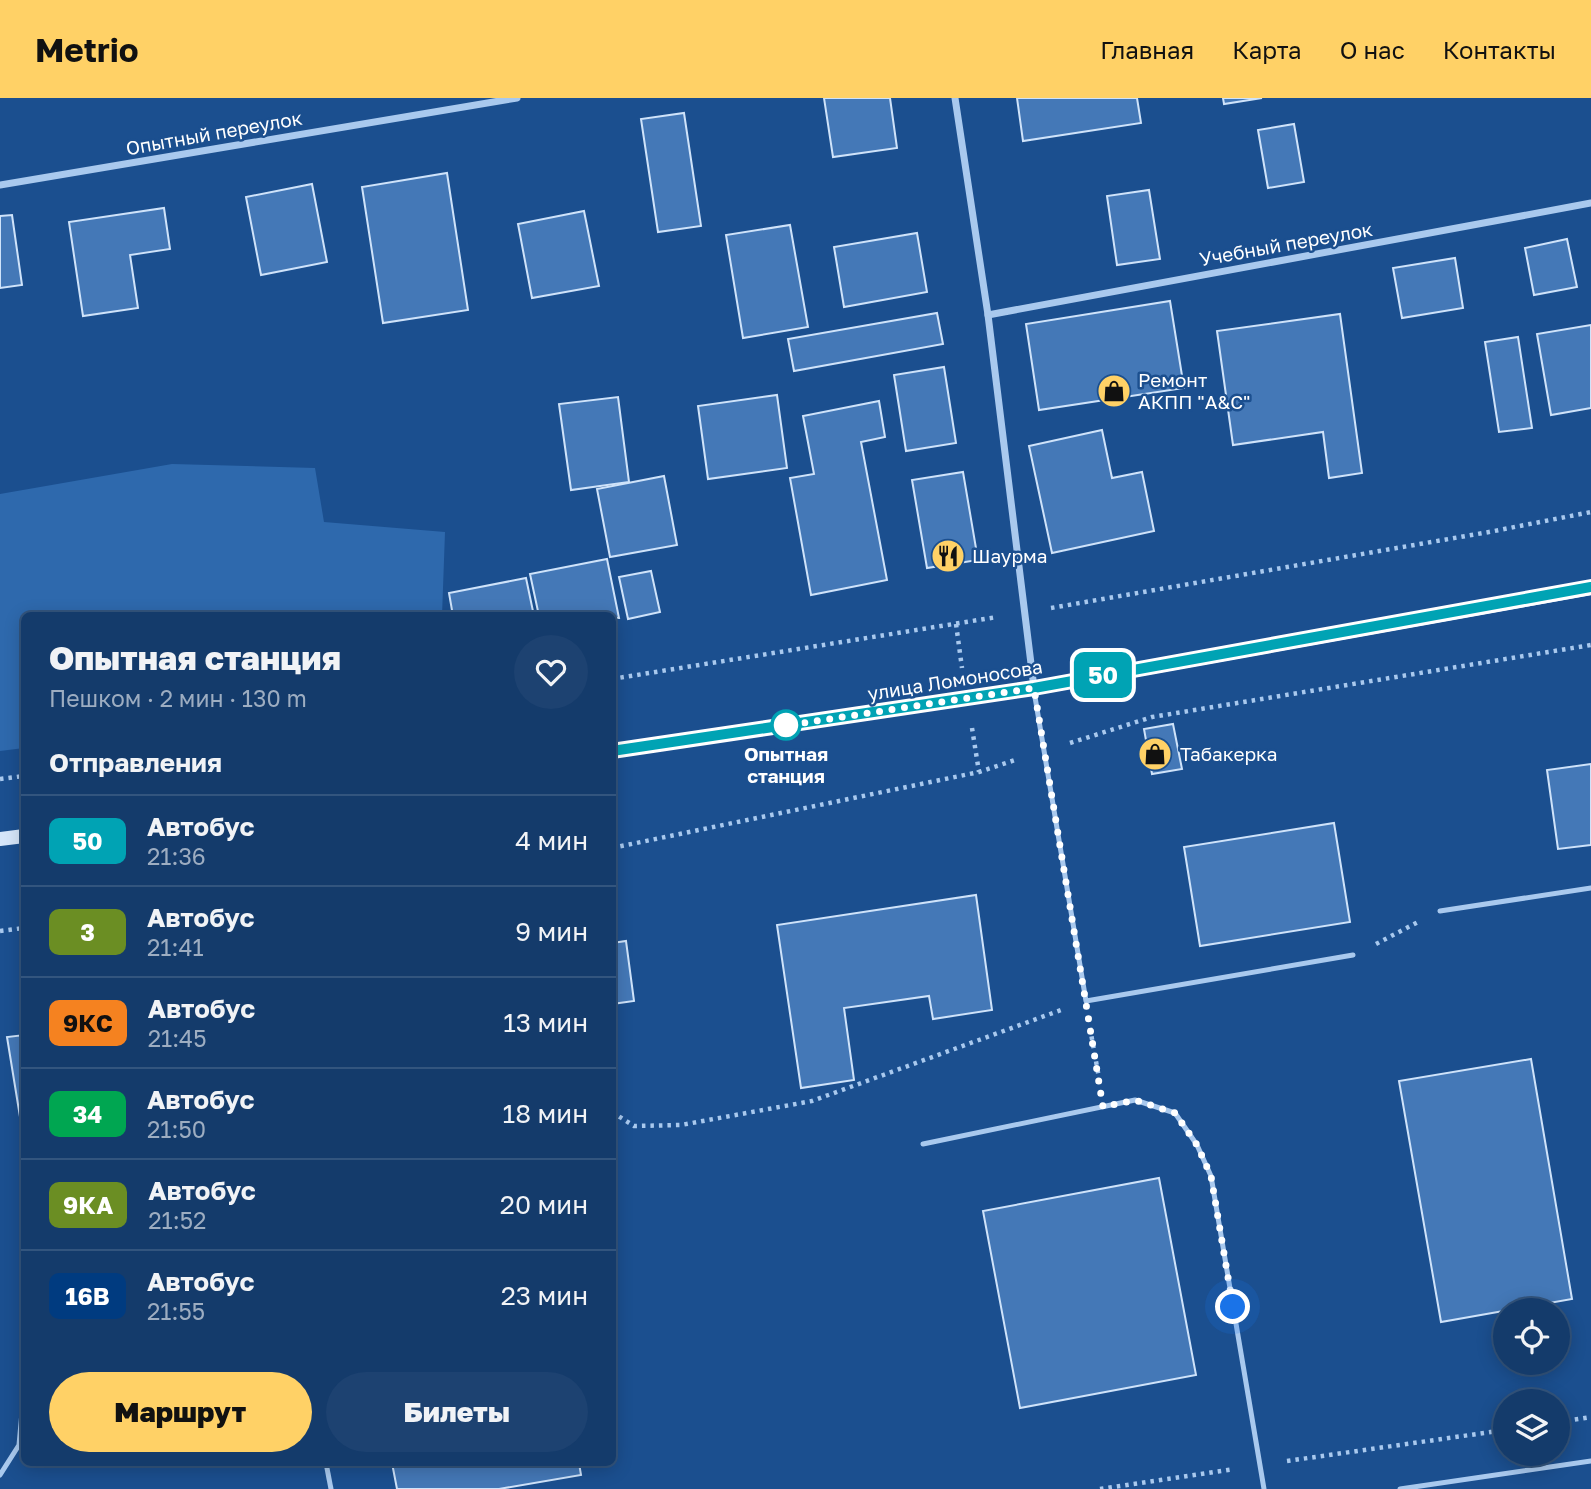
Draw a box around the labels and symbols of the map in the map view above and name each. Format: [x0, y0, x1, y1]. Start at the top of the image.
street label: Опытный переулок [124, 106, 304, 159]
street label: Учебный переулок [1198, 217, 1374, 270]
place label: Ремонт АКПП "A&C" [1138, 368, 1250, 413]
shop icon: Ремонт АКПП "A&C" [1095, 372, 1133, 410]
restaurant icon: Шаурма [929, 537, 967, 575]
place label: Шаурма [972, 544, 1048, 567]
line badge: 50 [1072, 652, 1134, 698]
street label: улица Ломоносова [866, 654, 1044, 705]
marker: Опытная станция [771, 710, 801, 740]
shop icon: Табакерка [1136, 735, 1174, 773]
place label: Опытная станция [744, 742, 828, 787]
place label: Табакерка [1180, 742, 1278, 765]
your location [1215, 1289, 1250, 1324]

